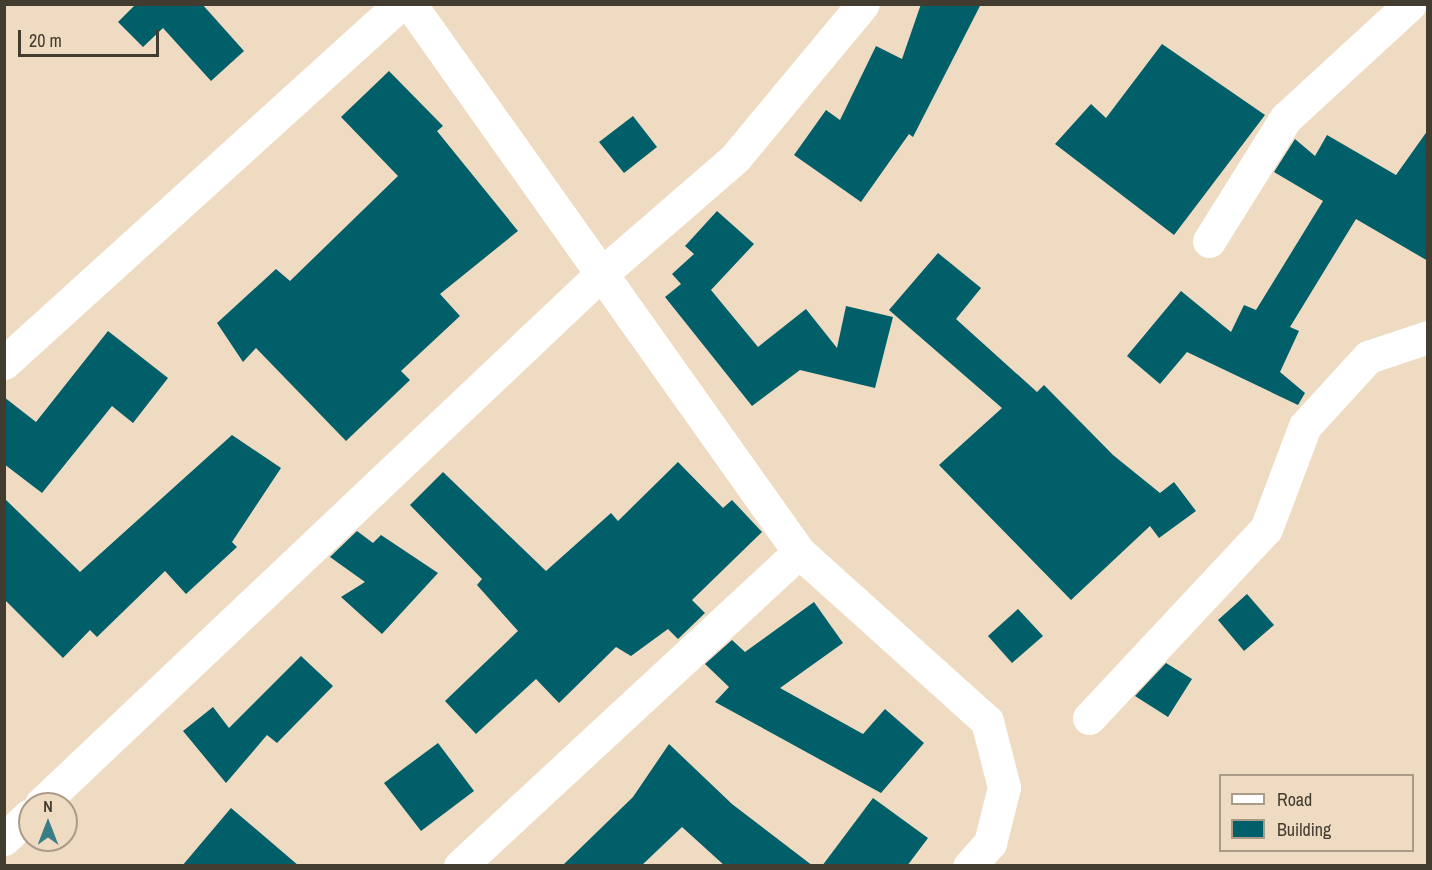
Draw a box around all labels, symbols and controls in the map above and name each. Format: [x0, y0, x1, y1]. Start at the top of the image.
scale bar [21, 18, 162, 56]
text: 20 m [29, 28, 62, 53]
legend [1219, 774, 1414, 852]
text: Road [1277, 787, 1312, 812]
north arrow [18, 792, 78, 852]
text: N [43, 795, 53, 817]
text: Building [1277, 817, 1331, 842]

